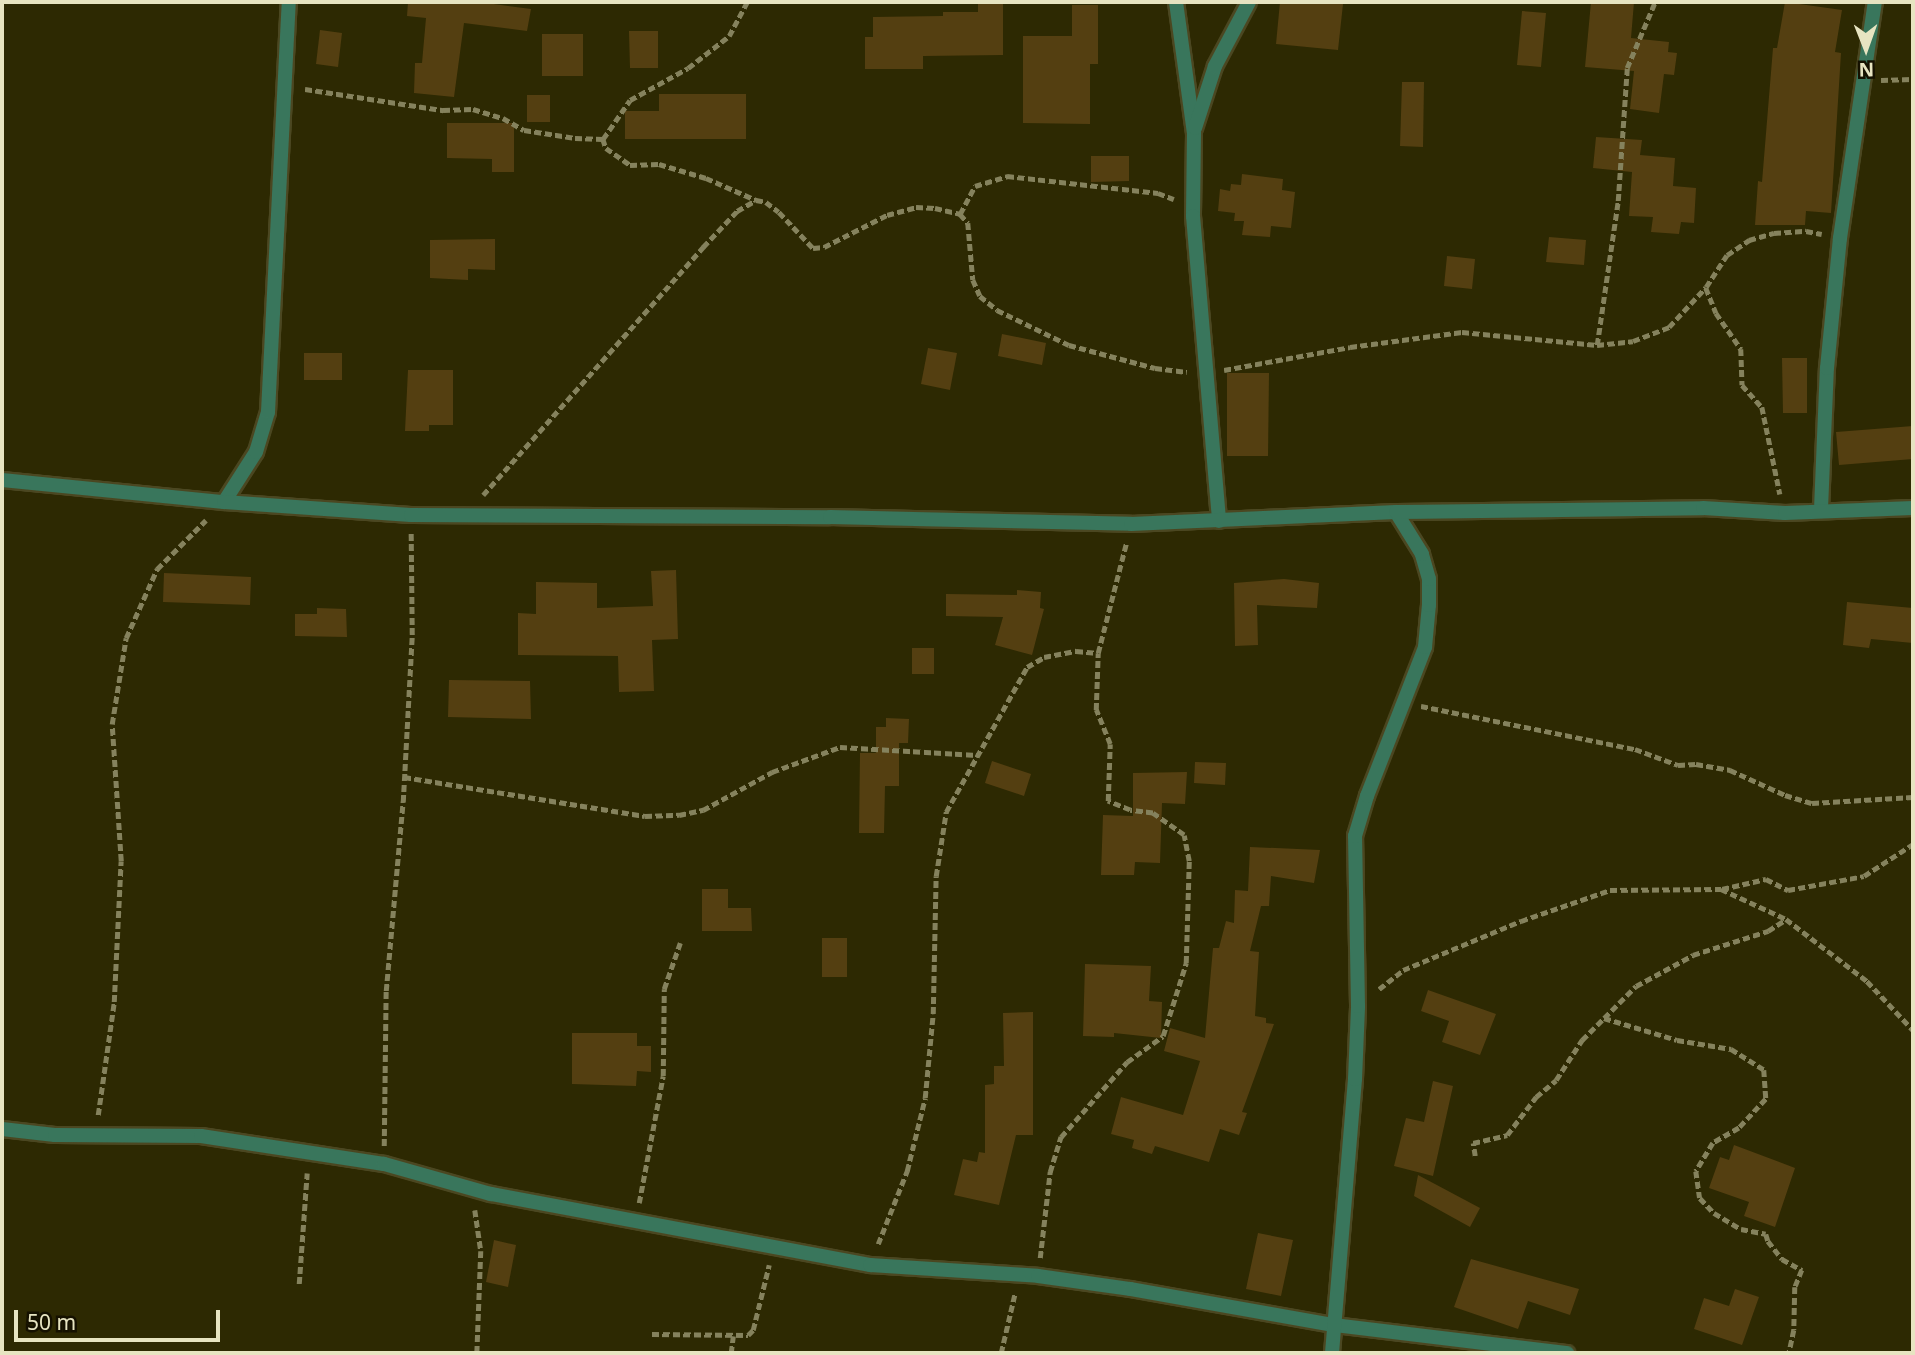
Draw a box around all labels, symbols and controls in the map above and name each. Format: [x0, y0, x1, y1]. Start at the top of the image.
north arrow [1831, 14, 1901, 84]
text: N [1858, 57, 1874, 83]
scale bar [18, 1296, 224, 1340]
text: 50 m [27, 1308, 76, 1336]

